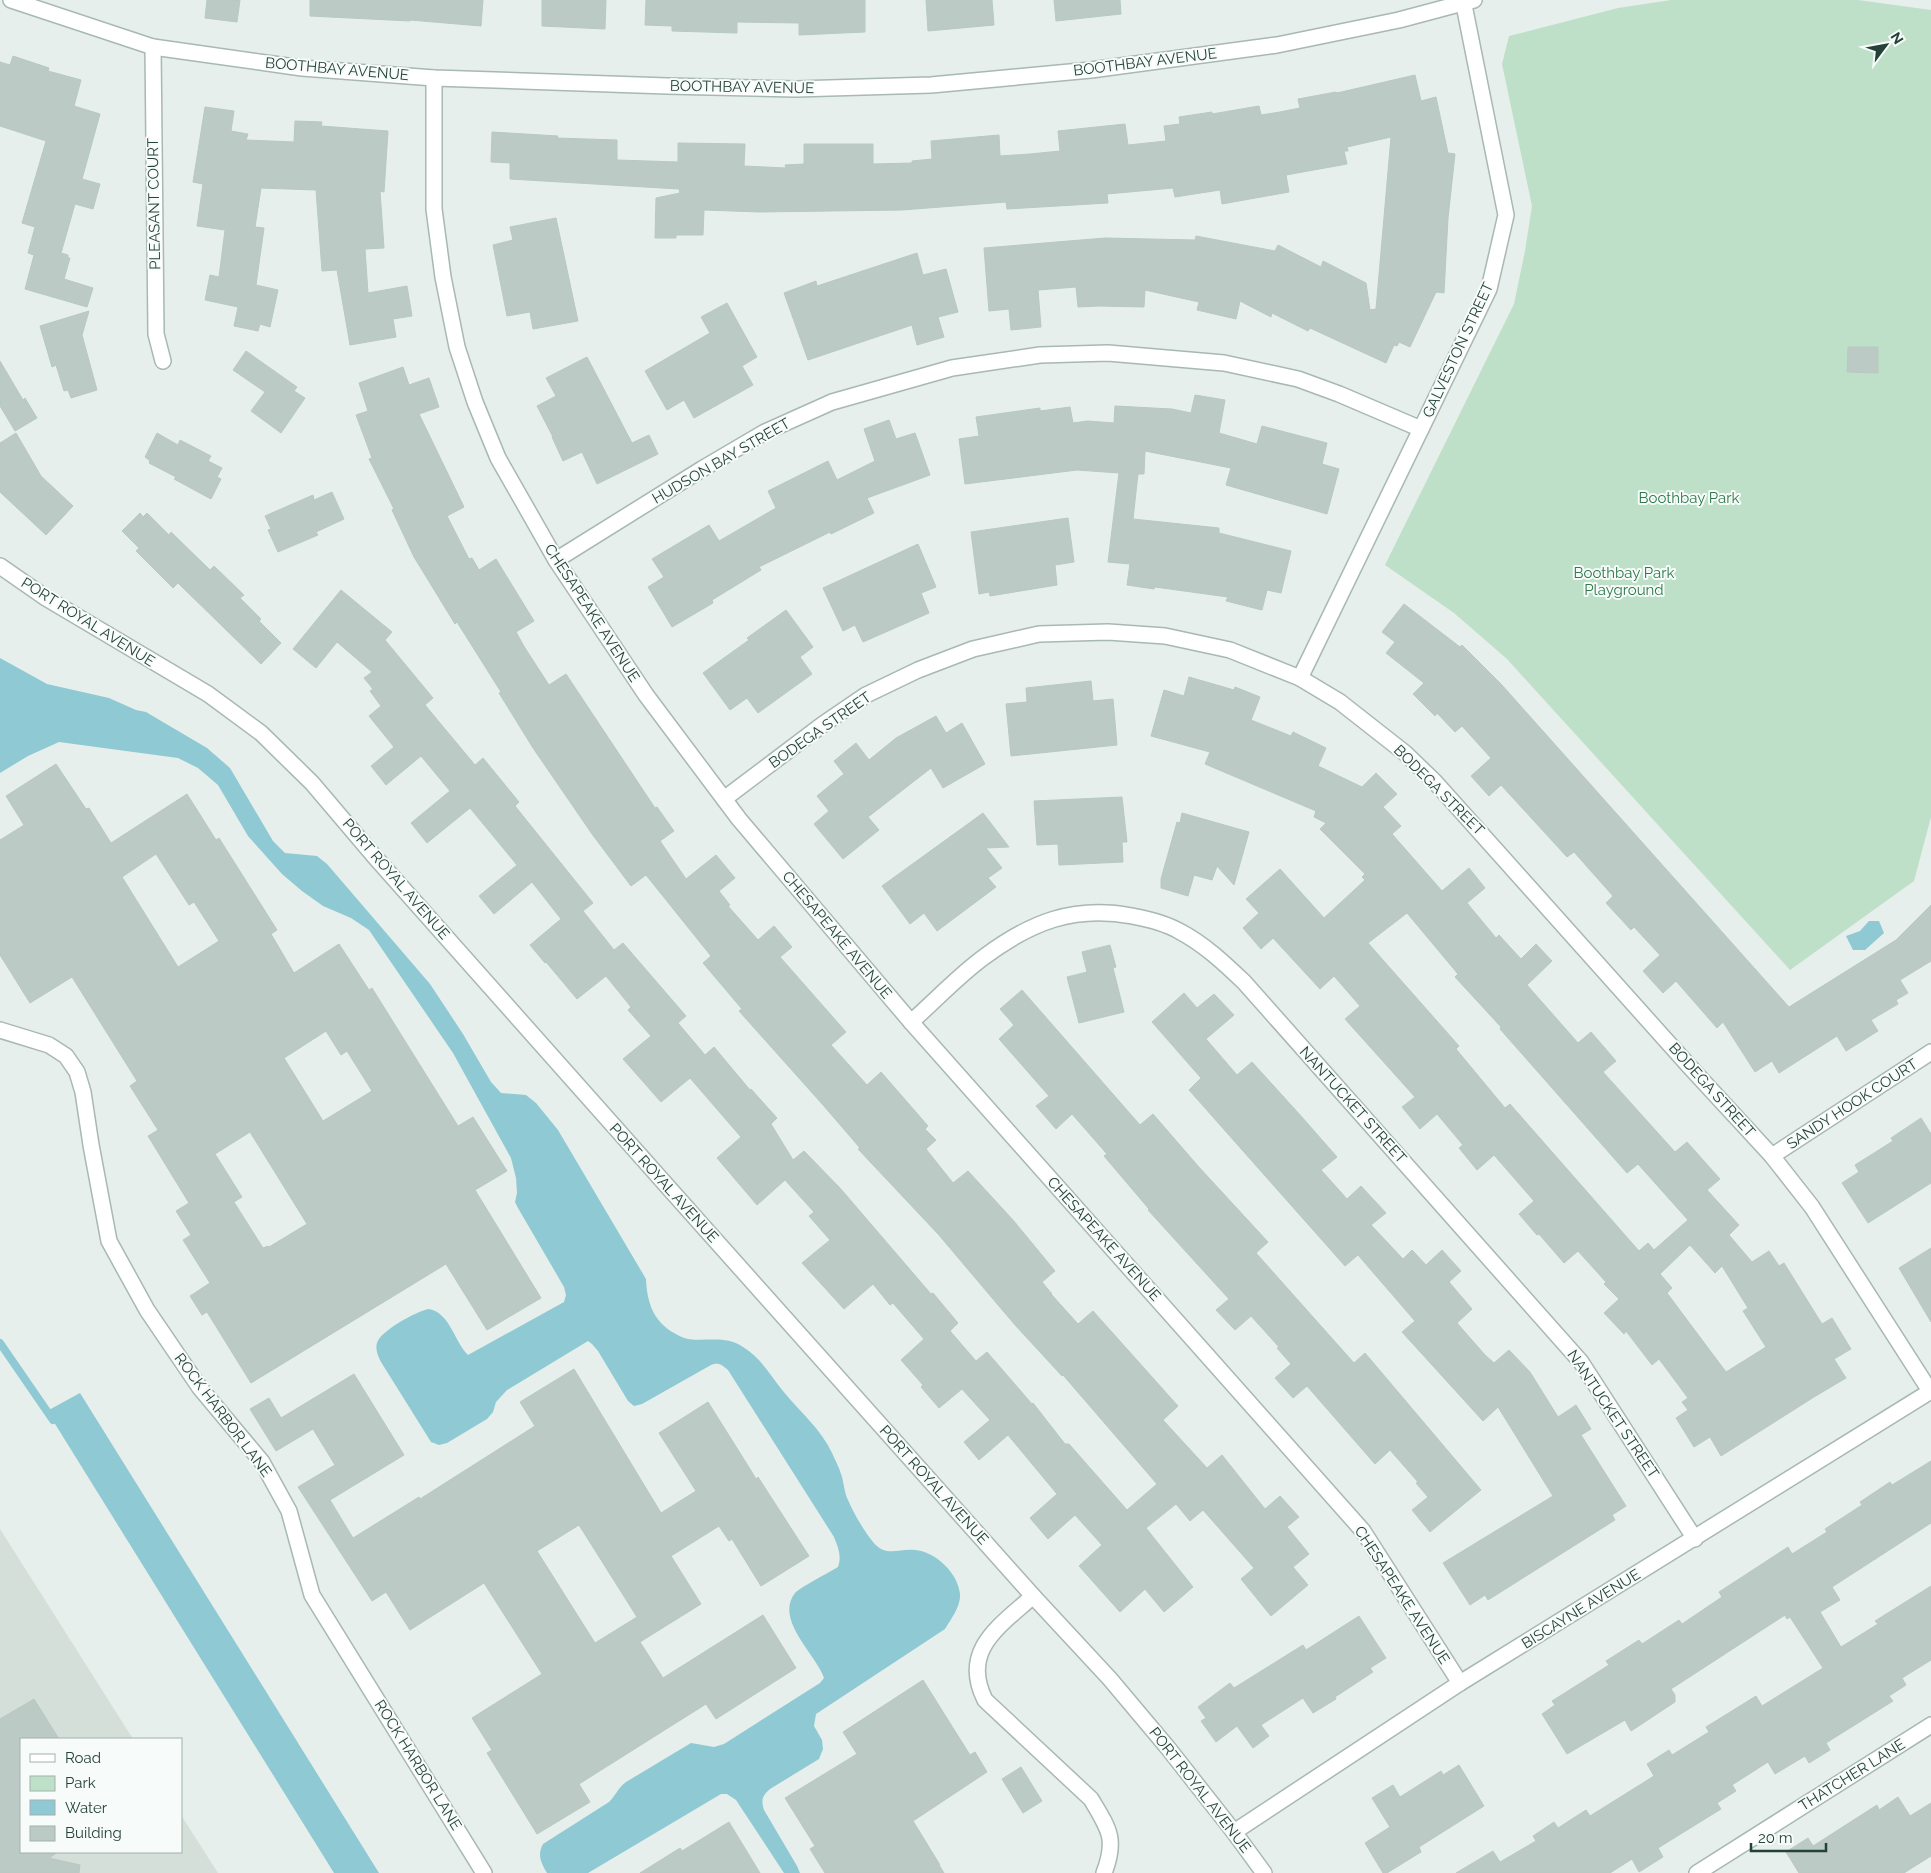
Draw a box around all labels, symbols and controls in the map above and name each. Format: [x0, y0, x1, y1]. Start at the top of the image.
north arrow [1861, 20, 1911, 70]
text: N [1887, 29, 1907, 47]
street label: BOOTHBAY AVENUE [1072, 44, 1218, 80]
street label: BOOTHBAY AVENUE [264, 54, 410, 84]
street label: BOOTHBAY AVENUE [670, 77, 814, 97]
street label: PLEASANT COURT [144, 138, 164, 270]
street label: GALVESTON STREET [1419, 279, 1497, 421]
street label: HUDSON BAY STREET [649, 414, 793, 508]
park label: Boothbay Park [1639, 489, 1739, 507]
street label: CHESAPEAKE AVENUE [541, 541, 643, 685]
park label: Boothbay Park Playground [1574, 564, 1674, 599]
street label: PORT ROYAL AVENUE [18, 574, 158, 670]
street label: BODEGA STREET [765, 688, 875, 772]
street label: BODEGA STREET [1390, 741, 1488, 839]
street label: PORT ROYAL AVENUE [339, 815, 453, 943]
street label: CHESAPEAKE AVENUE [778, 868, 896, 1002]
street label: BODEGA STREET [1665, 1039, 1759, 1141]
street label: NANTUCKET STREET [1296, 1043, 1410, 1167]
street label: SANDY HOOK COURT [1783, 1055, 1921, 1153]
street label: PORT ROYAL AVENUE [606, 1120, 722, 1246]
street label: CHESAPEAKE AVENUE [1043, 1173, 1165, 1305]
street label: NANTUCKET STREET [1563, 1346, 1663, 1482]
street label: ROCK HARBOR LANE [171, 1350, 275, 1480]
street label: PORT ROYAL AVENUE [876, 1422, 992, 1548]
street label: CHESAPEAKE AVENUE [1351, 1523, 1453, 1667]
street label: BISCAYNE AVENUE [1518, 1565, 1644, 1653]
street label: ROCK HARBOR LANE [371, 1697, 465, 1833]
street label: PORT ROYAL AVENUE [1145, 1724, 1255, 1856]
street label: THATCHER LANE [1796, 1735, 1908, 1815]
legend [20, 1738, 182, 1853]
text: Road [65, 1749, 101, 1767]
text: Park [65, 1774, 96, 1792]
text: Water [65, 1799, 108, 1817]
scale bar [1751, 1820, 1826, 1852]
text: Building [65, 1824, 122, 1842]
text: 20 m [1758, 1829, 1793, 1847]

